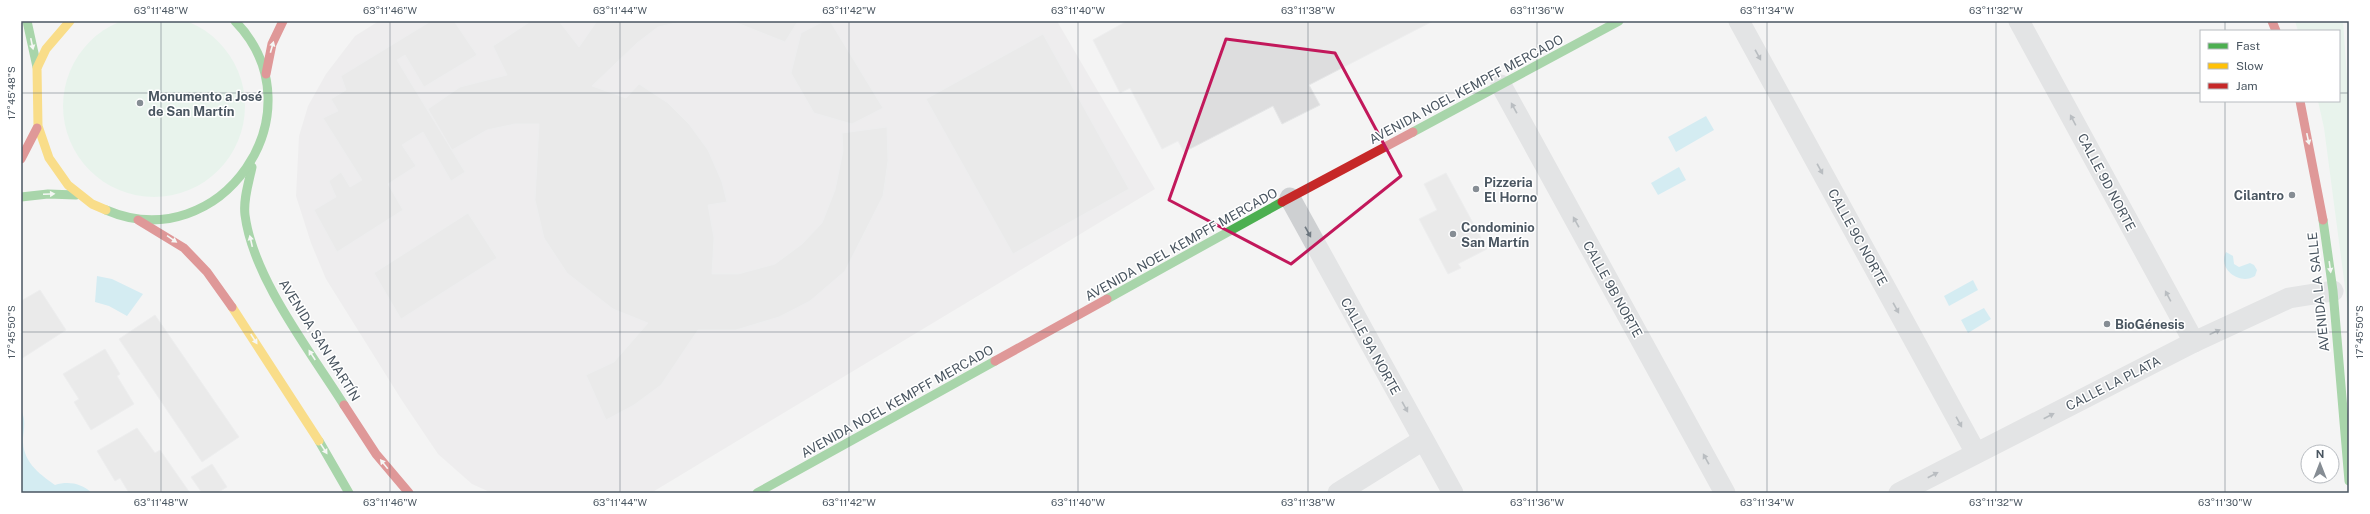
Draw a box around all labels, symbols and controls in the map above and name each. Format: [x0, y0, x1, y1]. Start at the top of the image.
text: 63°11'48"W [134, 4, 189, 16]
text: 63°11'46"W [363, 4, 417, 16]
text: 63°11'44"W [593, 4, 647, 16]
text: 63°11'42"W [822, 4, 876, 16]
text: 63°11'40"W [1051, 4, 1105, 16]
text: 63°11'38"W [1281, 4, 1336, 16]
text: 63°11'36"W [1510, 4, 1564, 16]
text: 63°11'34"W [1740, 4, 1794, 16]
text: 63°11'32"W [1969, 4, 2023, 16]
legend [2200, 30, 2340, 102]
street label: AVENIDA NOEL KEMPFF MERCADO [1367, 32, 1566, 147]
one-way arrow [29, 38, 35, 50]
text: Fast [2236, 39, 2261, 53]
one-way arrow [269, 41, 275, 53]
one-way arrow [1754, 49, 1761, 61]
text: Slow [2236, 59, 2264, 73]
text: 17°45'48"S [5, 66, 17, 120]
text: Jam [2236, 79, 2258, 93]
place label: Monumento a José de San Martín [148, 89, 262, 119]
marker: Monumento a José de San Martín [135, 98, 145, 108]
one-way arrow [1510, 102, 1517, 114]
one-way arrow [2070, 114, 2076, 126]
street label: CALLE 9D NORTE [2075, 131, 2139, 234]
one-way arrow [2305, 133, 2311, 145]
one-way arrow [1817, 163, 1824, 175]
place label: Pizzeria El Horno [1484, 175, 1537, 205]
marker: Pizzeria El Horno [1471, 184, 1481, 194]
street label: AVENIDA NOEL KEMPFF MERCADO [1082, 185, 1280, 304]
street label: CALLE 9C NORTE [1825, 186, 1890, 288]
place label: Cilantro [2234, 188, 2284, 203]
marker: Cilantro [2287, 190, 2297, 200]
one-way arrow [43, 191, 55, 198]
one-way arrow [1573, 216, 1580, 228]
place label: Condominio San Martín [1461, 220, 1535, 250]
one-way arrow [1305, 226, 1312, 238]
marker: Condominio San Martín [1448, 229, 1458, 239]
street label: AVENIDA LA SALLE [2305, 231, 2332, 352]
one-way arrow [247, 235, 253, 248]
one-way arrow [166, 236, 178, 243]
street label: CALLE 9B NORTE [1580, 238, 1645, 340]
one-way arrow [2327, 261, 2333, 273]
street label: AVENIDA SAN MARTÍN [276, 276, 364, 404]
one-way arrow [2165, 290, 2172, 302]
street label: CALLE 9A NORTE [1338, 295, 1403, 397]
one-way arrow [1893, 302, 1900, 313]
text: 17°45'50"S [5, 305, 17, 359]
text: 17°45'50"S [2353, 305, 2365, 359]
place label: BioGénesis [2115, 317, 2185, 332]
marker: BioGénesis [2102, 319, 2112, 329]
one-way arrow [2210, 329, 2221, 335]
one-way arrow [250, 333, 257, 345]
street label: AVENIDA NOEL KEMPFF MERCADO [798, 342, 996, 461]
one-way arrow [309, 349, 316, 361]
street label: CALLE LA PLATA [2063, 353, 2163, 414]
one-way arrow [1402, 401, 1409, 413]
one-way arrow [2043, 413, 2055, 419]
one-way arrow [1956, 416, 1962, 427]
one-way arrow [320, 443, 328, 454]
north arrow [2300, 444, 2340, 484]
text: N [2316, 448, 2324, 460]
one-way arrow [1703, 453, 1710, 465]
one-way arrow [379, 458, 388, 469]
one-way arrow [1928, 472, 1939, 478]
text: 63°11'48"W [134, 496, 189, 508]
text: 63°11'46"W [363, 496, 417, 508]
text: 63°11'44"W [593, 496, 647, 508]
text: 63°11'42"W [822, 496, 876, 508]
text: 63°11'40"W [1051, 496, 1105, 508]
text: 63°11'38"W [1281, 496, 1336, 508]
text: 63°11'36"W [1510, 496, 1564, 508]
text: 63°11'34"W [1740, 496, 1794, 508]
text: 63°11'32"W [1969, 496, 2023, 508]
text: 63°11'30"W [2198, 496, 2252, 508]

